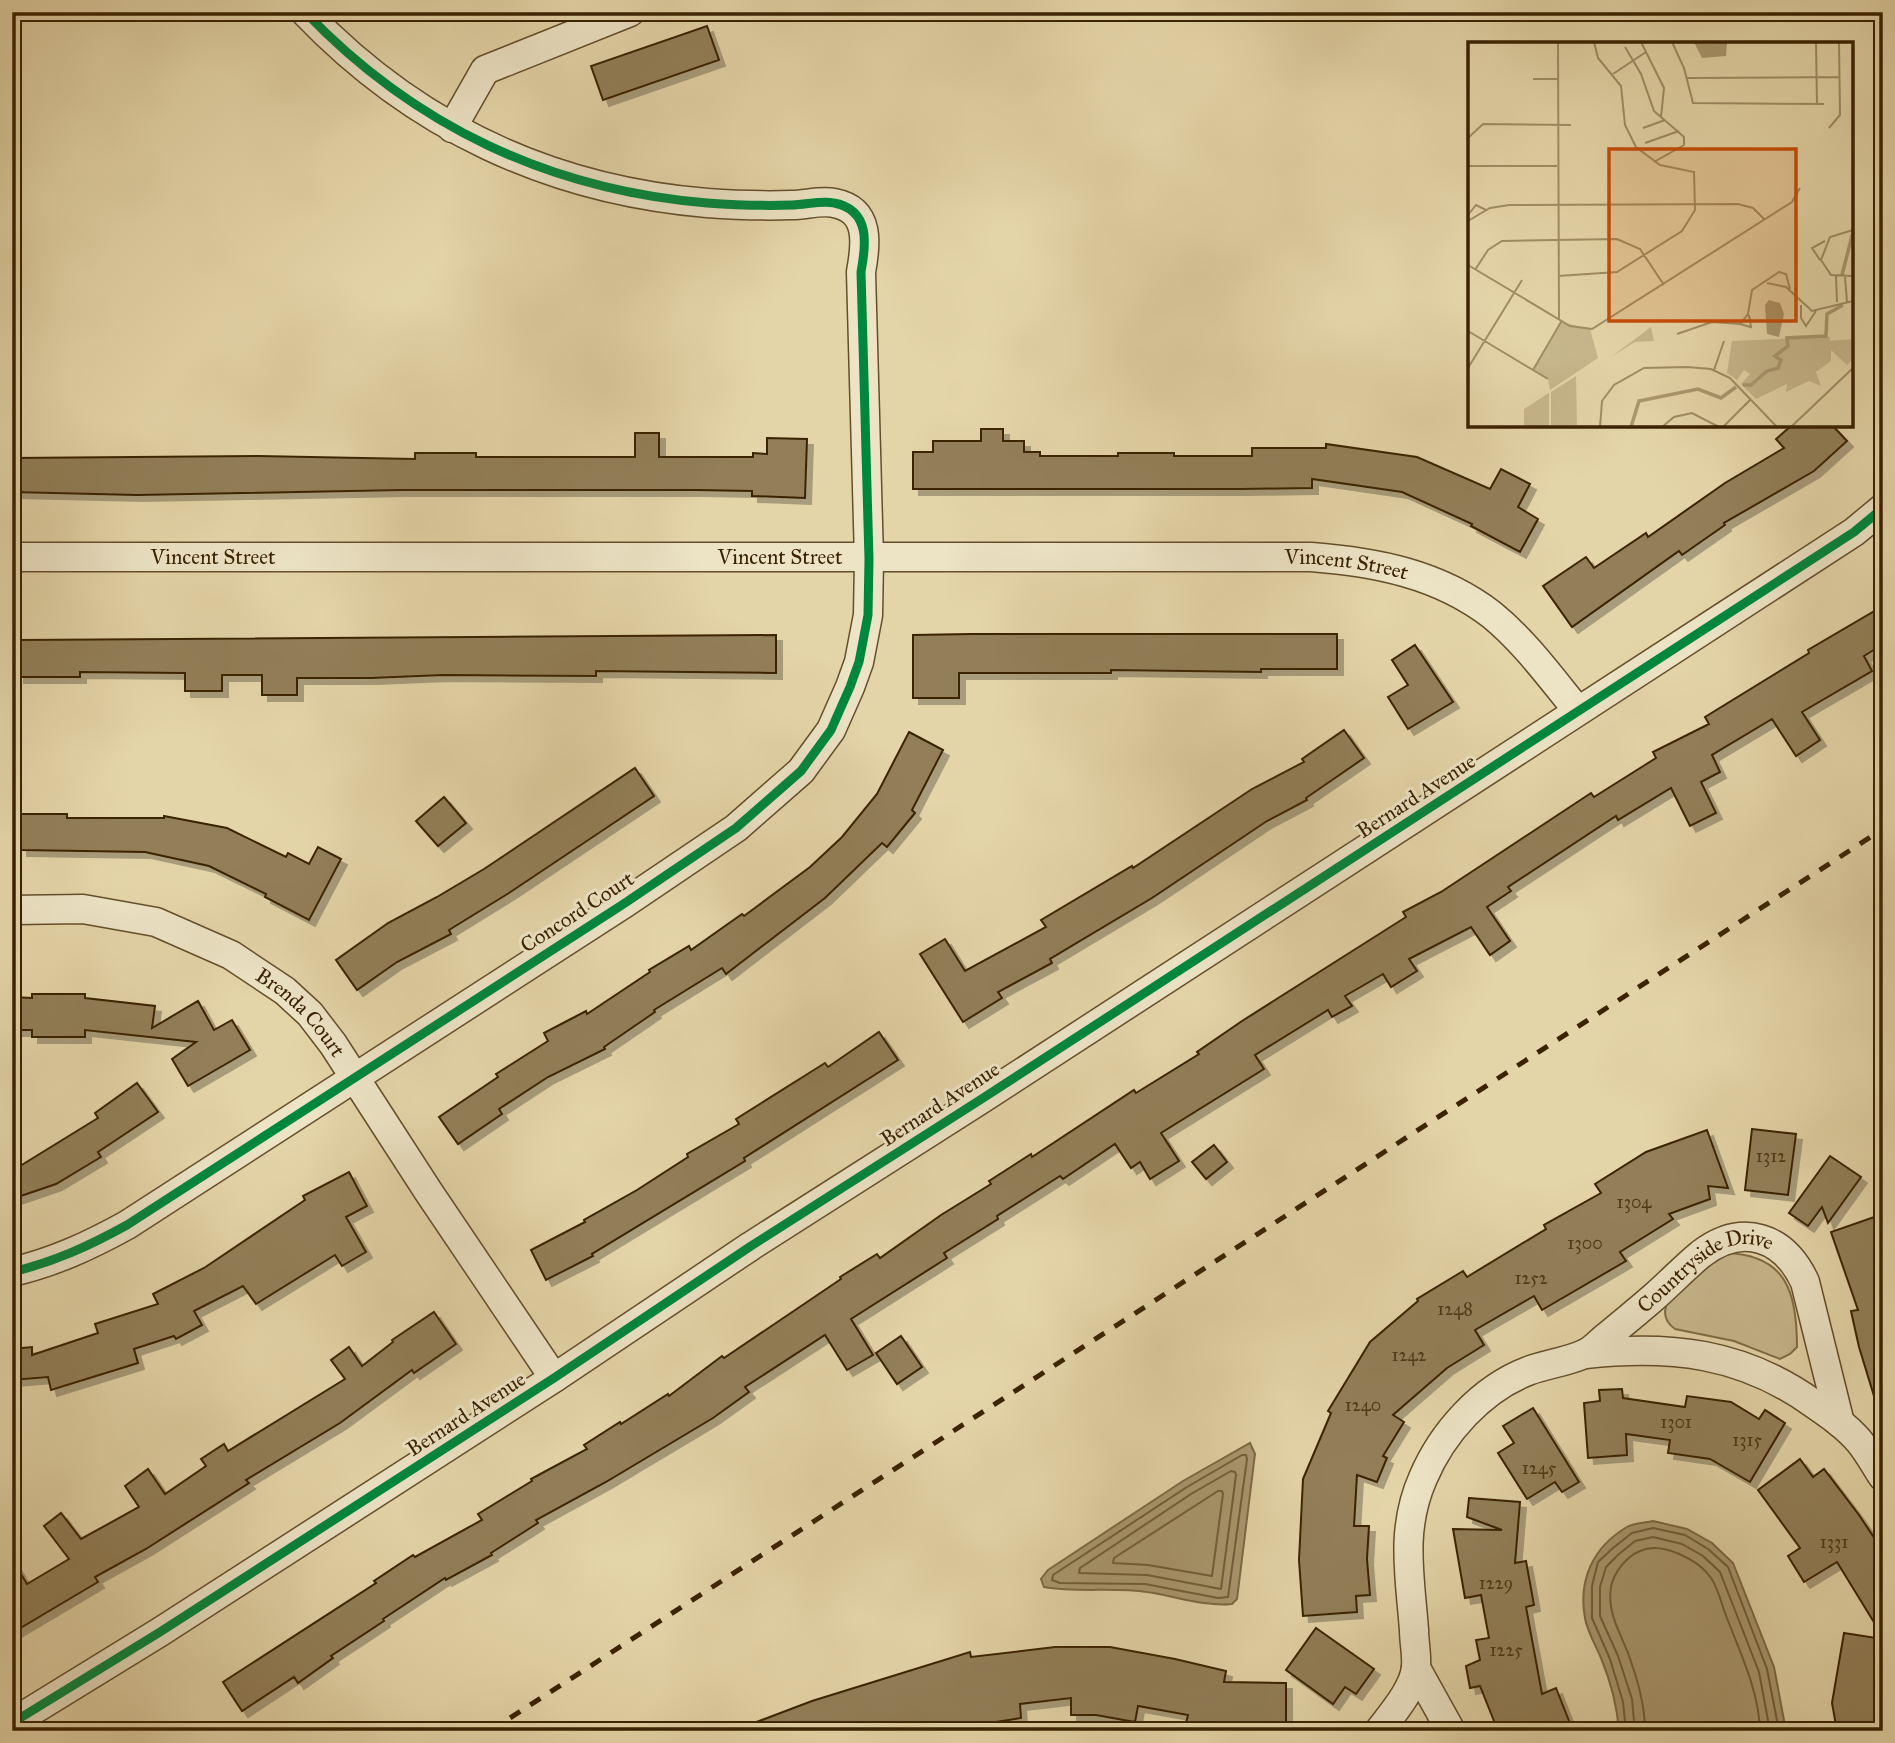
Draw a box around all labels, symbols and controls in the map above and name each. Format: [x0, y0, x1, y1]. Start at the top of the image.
inset map [1468, 42, 1853, 427]
street label: Vincent Street [150, 544, 276, 570]
street label: Vincent Street [717, 544, 843, 570]
street label: Vincent Street [1284, 544, 1412, 586]
street label: Bernard Avenue [1352, 748, 1481, 844]
street label: Concord Court [515, 865, 639, 958]
street label: Brenda Court [251, 962, 351, 1062]
street label: Bernard Avenue [876, 1056, 1005, 1152]
house number: 1312 [1756, 1145, 1786, 1167]
house number: 1304 [1617, 1191, 1652, 1213]
street label: Countryside Drive [1632, 1224, 1778, 1319]
house number: 1300 [1567, 1232, 1603, 1254]
house number: 1252 [1514, 1267, 1548, 1289]
house number: 1248 [1437, 1298, 1473, 1320]
house number: 1242 [1392, 1344, 1427, 1366]
street label: Bernard Avenue [402, 1366, 531, 1462]
house number: 1240 [1345, 1394, 1381, 1416]
house number: 1301 [1660, 1411, 1692, 1433]
house number: 1315 [1732, 1429, 1762, 1451]
house number: 1245 [1522, 1457, 1557, 1479]
house number: 1331 [1820, 1531, 1848, 1553]
house number: 1229 [1479, 1572, 1513, 1594]
house number: 1225 [1489, 1639, 1523, 1661]

